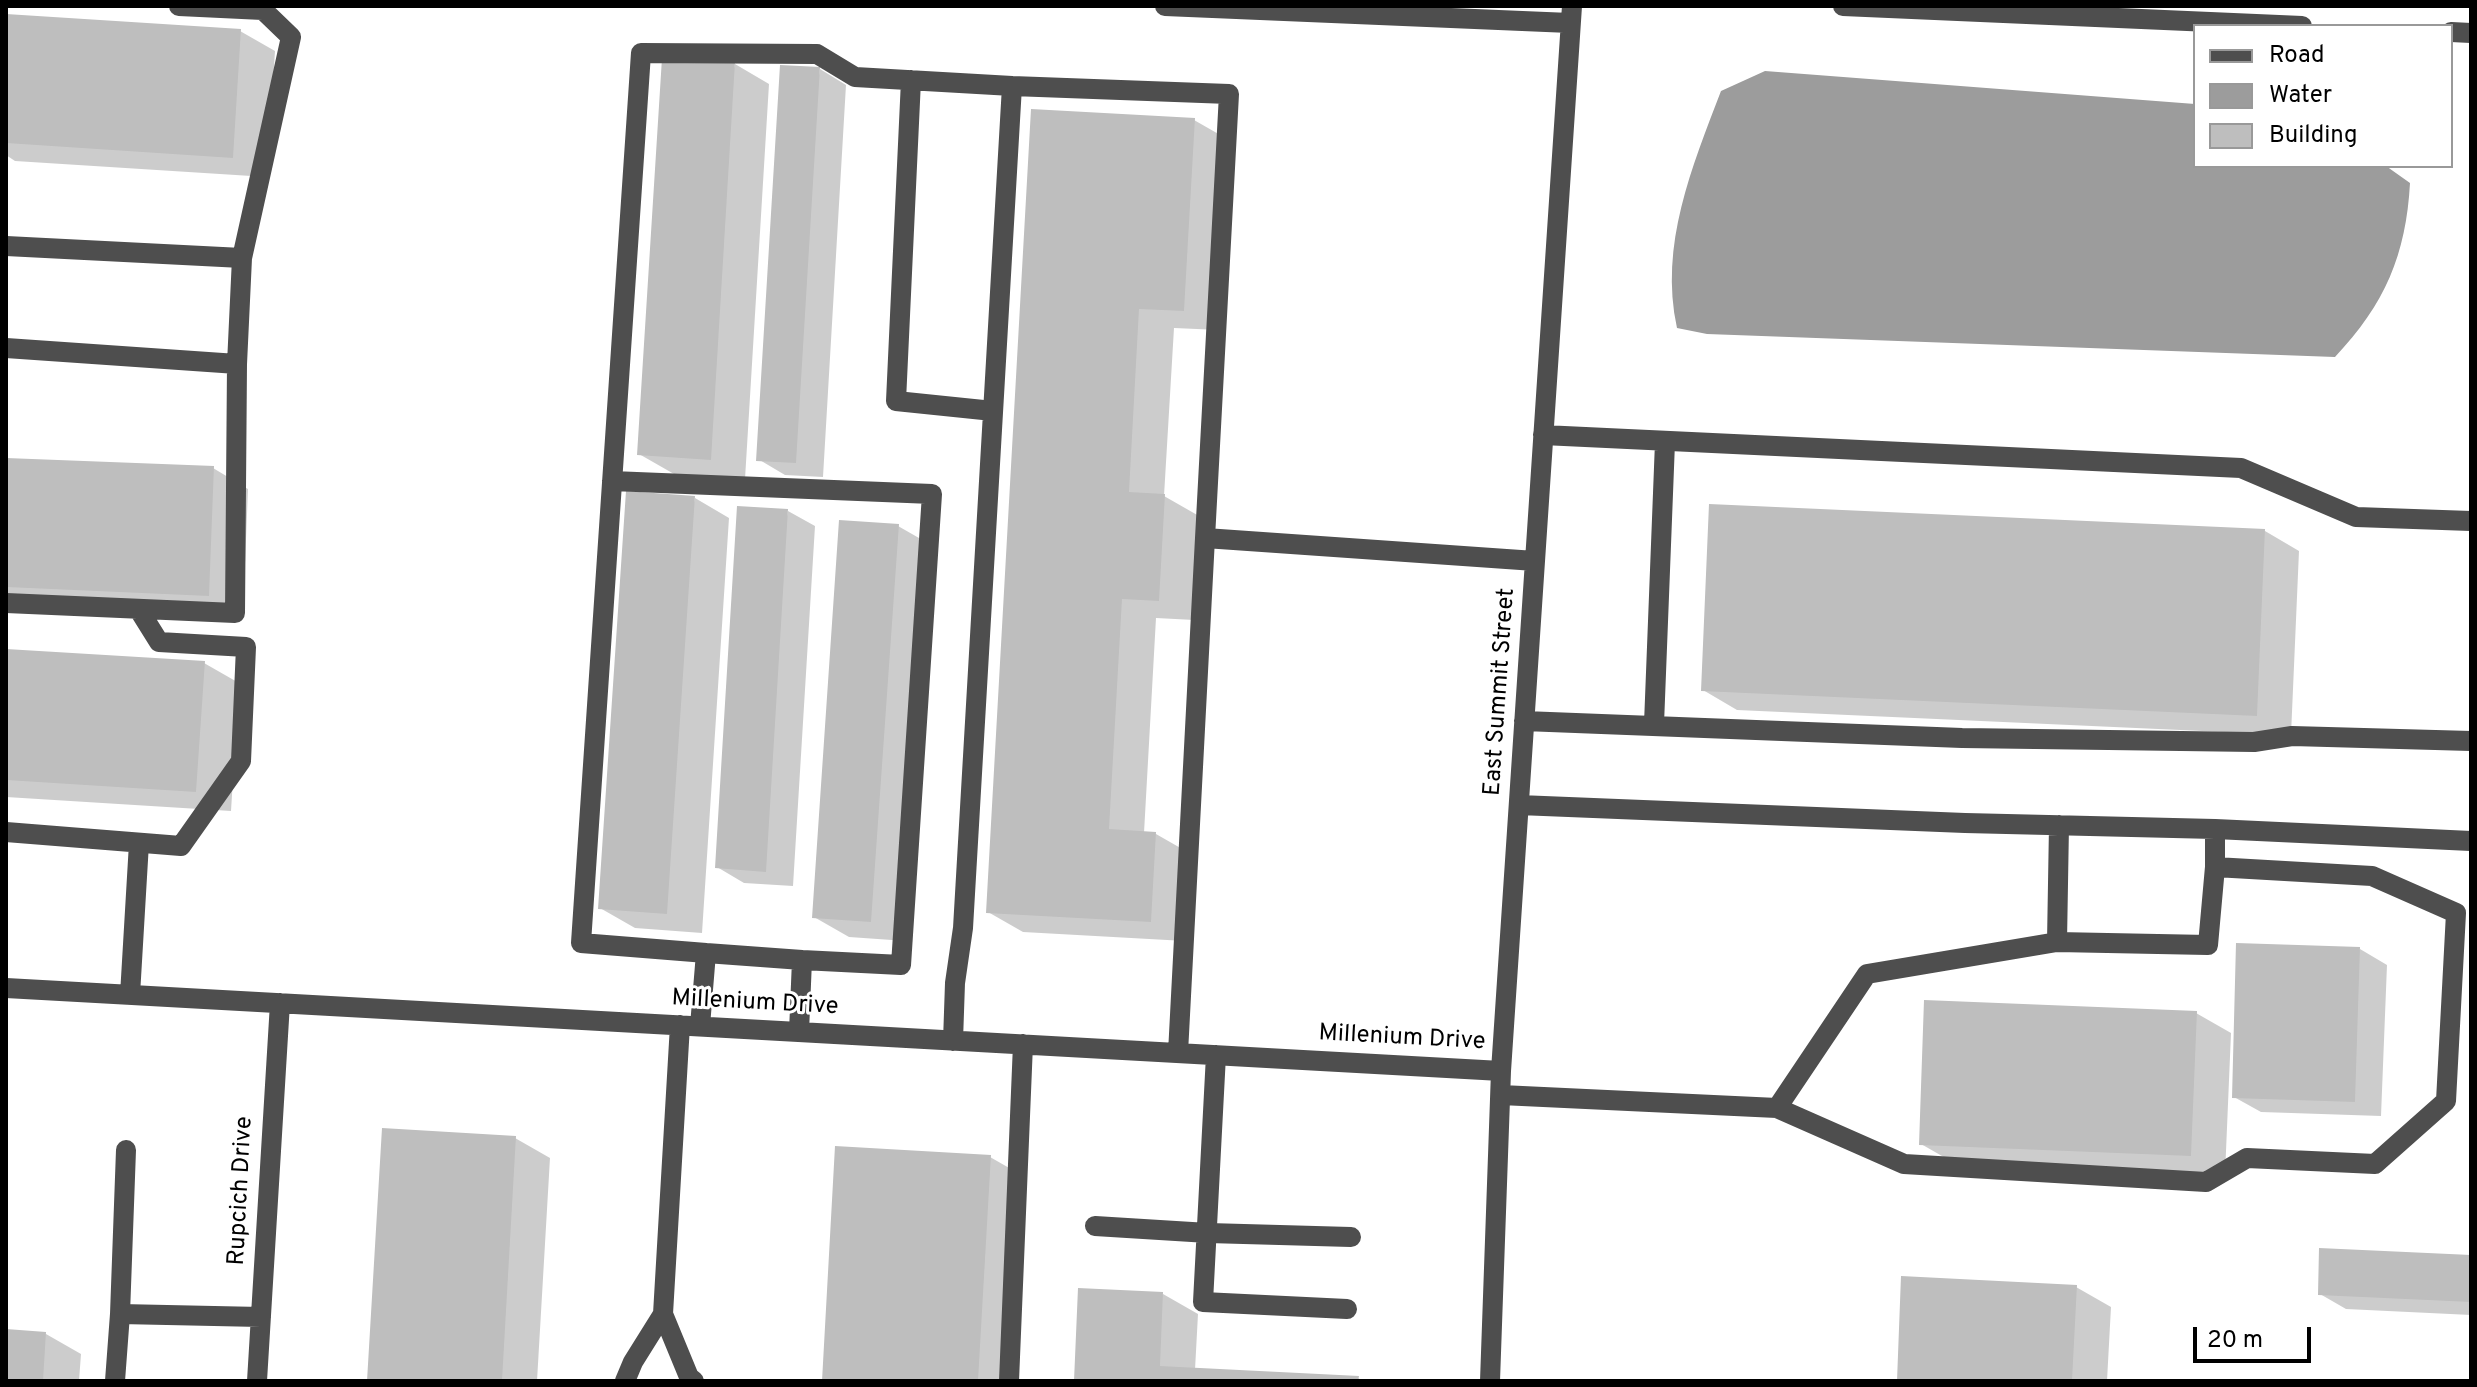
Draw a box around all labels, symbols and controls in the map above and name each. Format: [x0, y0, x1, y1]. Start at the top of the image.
legend [2193, 24, 2453, 168]
text: Road [2269, 41, 2325, 71]
text: Water [2269, 81, 2332, 111]
text: Building [2269, 121, 2358, 151]
street label: East Summit Street [1479, 587, 1523, 797]
street label: Millenium Drive [671, 985, 839, 1023]
street label: Millenium Drive [1318, 1020, 1486, 1058]
street label: Rupcich Drive [224, 1116, 260, 1266]
scale bar [2197, 1311, 2315, 1361]
text: 20 m [2207, 1326, 2263, 1356]

